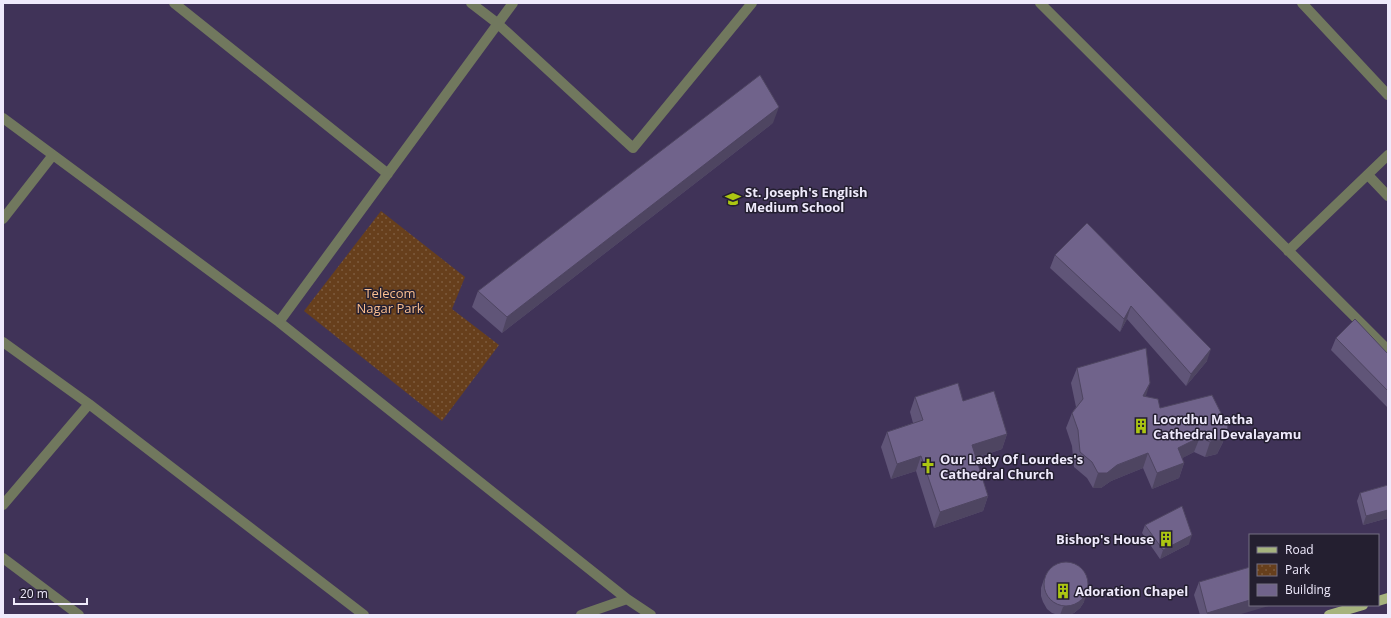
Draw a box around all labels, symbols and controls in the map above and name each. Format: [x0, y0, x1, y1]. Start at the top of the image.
place label: St. Joseph's English Medium School [745, 183, 868, 216]
school or university icon: St. Joseph's English Medium School [724, 190, 742, 208]
park label: Telecom Nagar Park [356, 284, 424, 317]
place label: Loordhu Matha Cathedral Devalayamu [1153, 410, 1301, 443]
building icon: Loordhu Matha Cathedral Devalayamu [1132, 417, 1150, 435]
place label: Our Lady Of Lourdes's Cathedral Church [940, 450, 1083, 483]
church icon: Our Lady Of Lourdes's Cathedral Church [919, 457, 937, 475]
place label: Bishop's House [1056, 530, 1154, 548]
building icon: Bishop's House [1157, 530, 1175, 548]
legend [1249, 534, 1379, 606]
text: Road [1285, 541, 1314, 558]
text: Park [1285, 561, 1311, 578]
scale bar [14, 580, 87, 606]
text: Building [1285, 581, 1331, 598]
building icon: Adoration Chapel [1054, 582, 1072, 600]
place label: Adoration Chapel [1075, 582, 1188, 600]
text: 20 m [20, 585, 48, 602]

